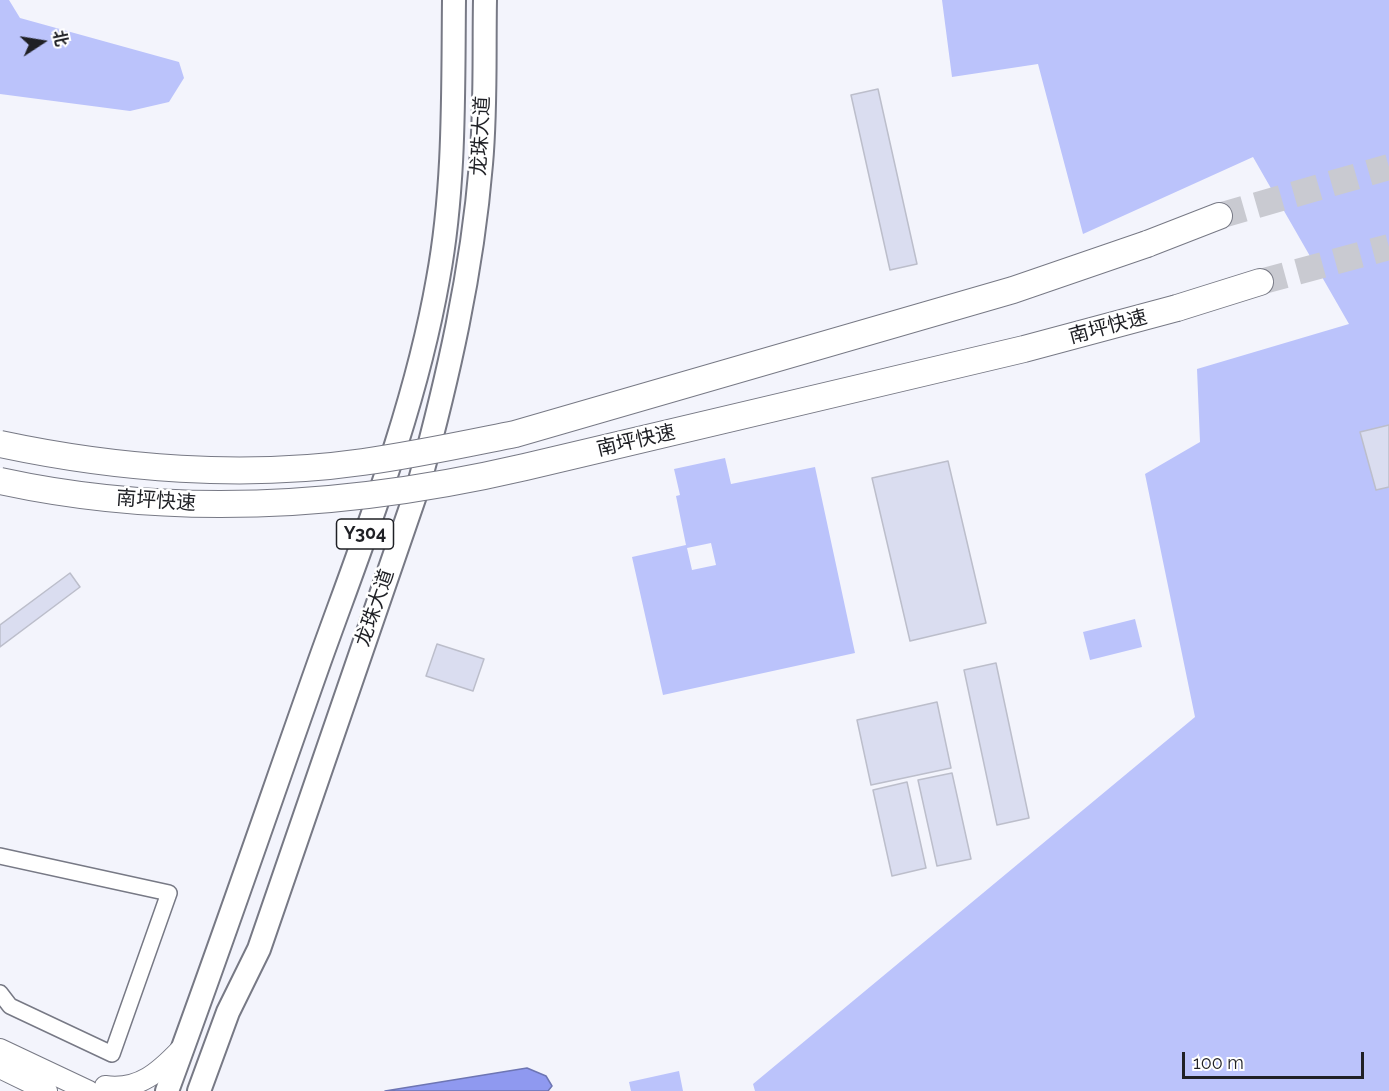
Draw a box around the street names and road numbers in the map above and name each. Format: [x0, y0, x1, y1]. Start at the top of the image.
street label: 龙珠大道 [467, 95, 495, 177]
street label: 南坪快速 [1066, 305, 1150, 349]
street label: 南坪快速 [594, 420, 678, 462]
street label: 南坪快速 [115, 486, 197, 516]
road number: Y304 [336, 519, 394, 549]
street label: 龙珠大道 [351, 566, 399, 650]

